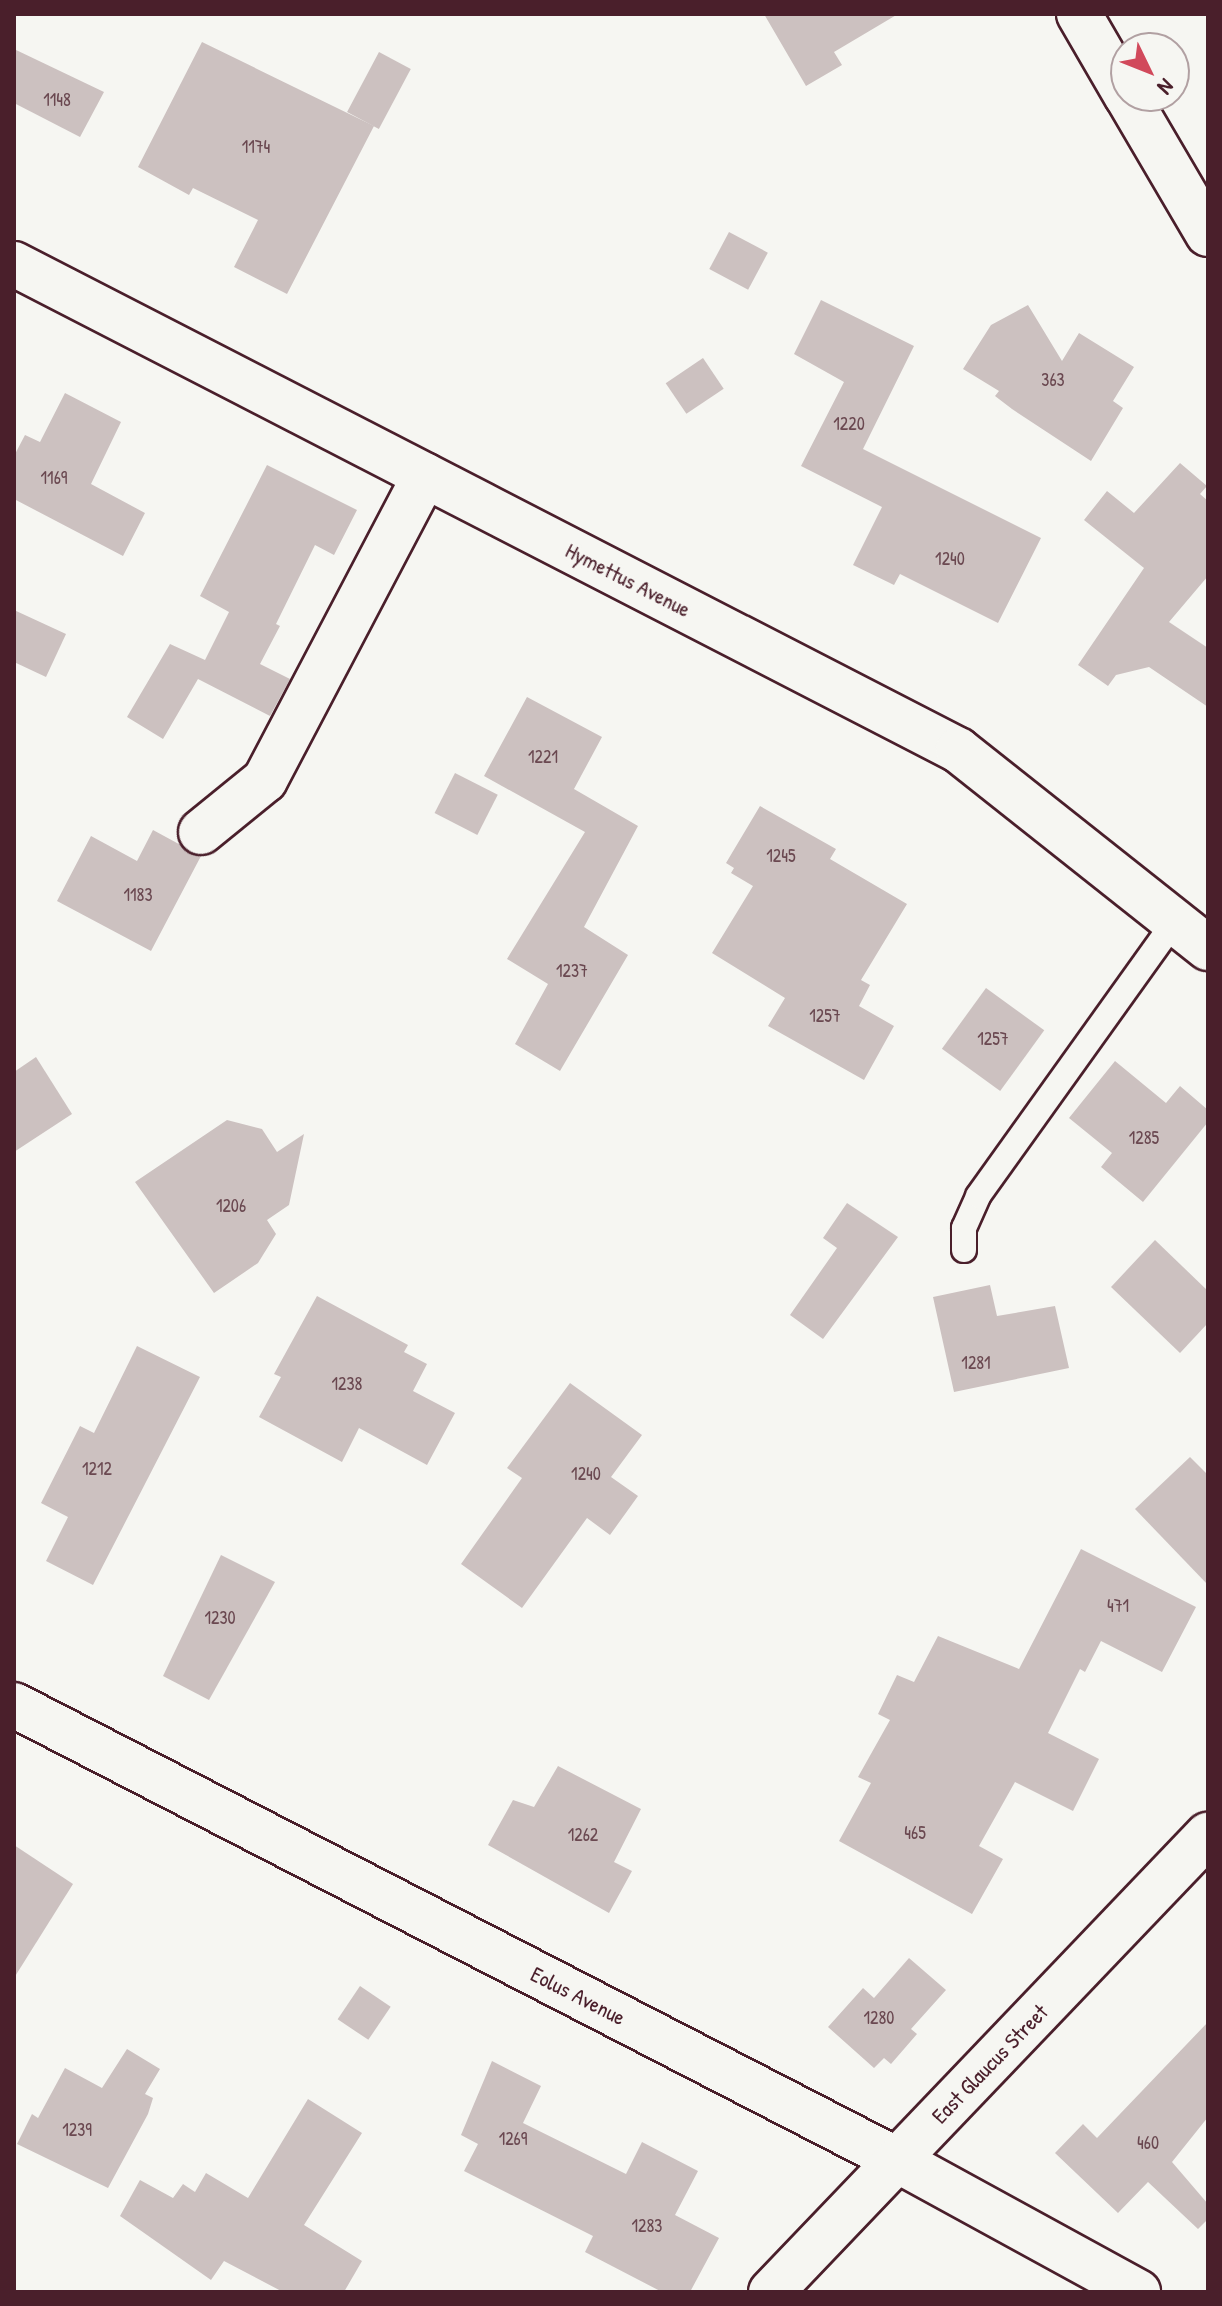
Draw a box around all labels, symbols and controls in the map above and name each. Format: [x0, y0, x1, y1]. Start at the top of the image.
north arrow [1110, 32, 1190, 112]
text: N [1151, 72, 1181, 102]
house number: 1148 [43, 89, 71, 111]
house number: 1174 [242, 136, 270, 158]
house number: 363 [1041, 369, 1065, 391]
house number: 1220 [833, 413, 865, 435]
house number: 1169 [41, 467, 67, 489]
street label: Hymettus Avenue [561, 537, 695, 623]
house number: 1240 [935, 548, 965, 570]
house number: 1221 [528, 746, 558, 768]
house number: 1245 [766, 845, 796, 867]
house number: 1183 [124, 884, 152, 906]
house number: 1237 [556, 960, 588, 982]
house number: 1257 [809, 1005, 841, 1027]
house number: 1257 [977, 1028, 1009, 1050]
house number: 1285 [1129, 1127, 1159, 1149]
house number: 1206 [216, 1195, 246, 1217]
house number: 1281 [961, 1352, 991, 1374]
house number: 1238 [332, 1373, 362, 1395]
house number: 1212 [82, 1458, 112, 1480]
house number: 1240 [571, 1463, 601, 1485]
house number: 471 [1107, 1595, 1129, 1617]
house number: 1230 [204, 1607, 236, 1629]
house number: 465 [904, 1822, 926, 1844]
house number: 1262 [568, 1824, 598, 1846]
street label: Eolus Avenue [526, 1961, 630, 2031]
street label: East Glaucus Street [927, 1999, 1053, 2129]
house number: 1280 [864, 2007, 894, 2029]
house number: 1239 [62, 2119, 92, 2141]
house number: 1269 [499, 2128, 527, 2150]
house number: 460 [1137, 2132, 1159, 2154]
house number: 1283 [632, 2215, 662, 2237]

